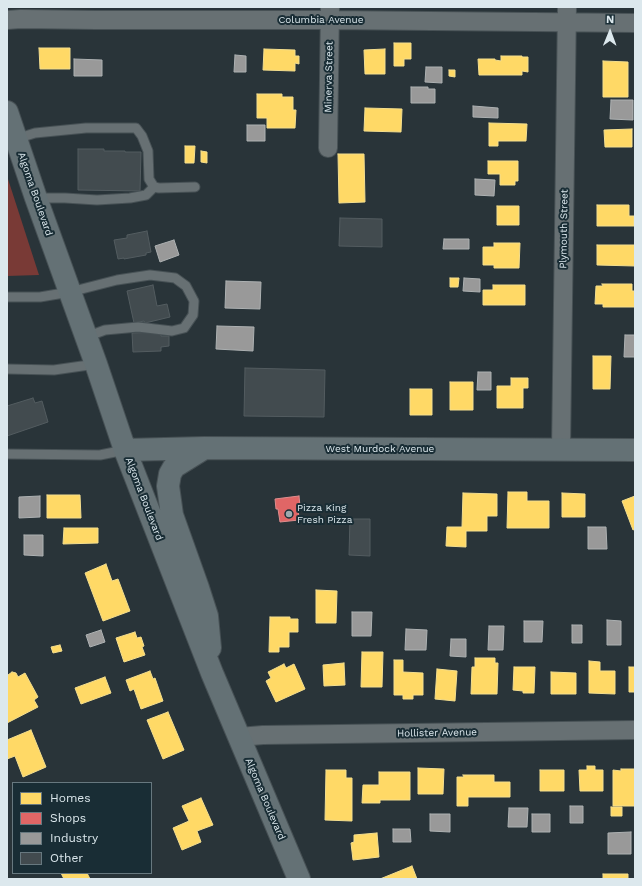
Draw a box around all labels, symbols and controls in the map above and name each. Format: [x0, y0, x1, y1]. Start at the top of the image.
north arrow [590, 12, 630, 52]
text: N [606, 13, 614, 26]
street label: Columbia Avenue [279, 14, 363, 26]
street label: Minerva Street [322, 41, 336, 113]
street label: Algoma Boulevard [15, 150, 55, 238]
street label: Plymouth Street [557, 189, 571, 269]
street label: West Murdock Avenue [326, 443, 434, 455]
street label: Algoma Boulevard [123, 456, 165, 542]
place label: Pizza King Fresh Pizza [297, 502, 352, 526]
marker: Pizza King Fresh Pizza [284, 509, 294, 519]
street label: Hollister Avenue [397, 726, 477, 740]
street label: Algoma Boulevard [242, 756, 288, 842]
legend [12, 782, 152, 874]
text: Homes [50, 791, 91, 805]
text: Shops [50, 811, 86, 825]
text: Industry [50, 831, 98, 845]
text: Other [50, 851, 83, 865]

